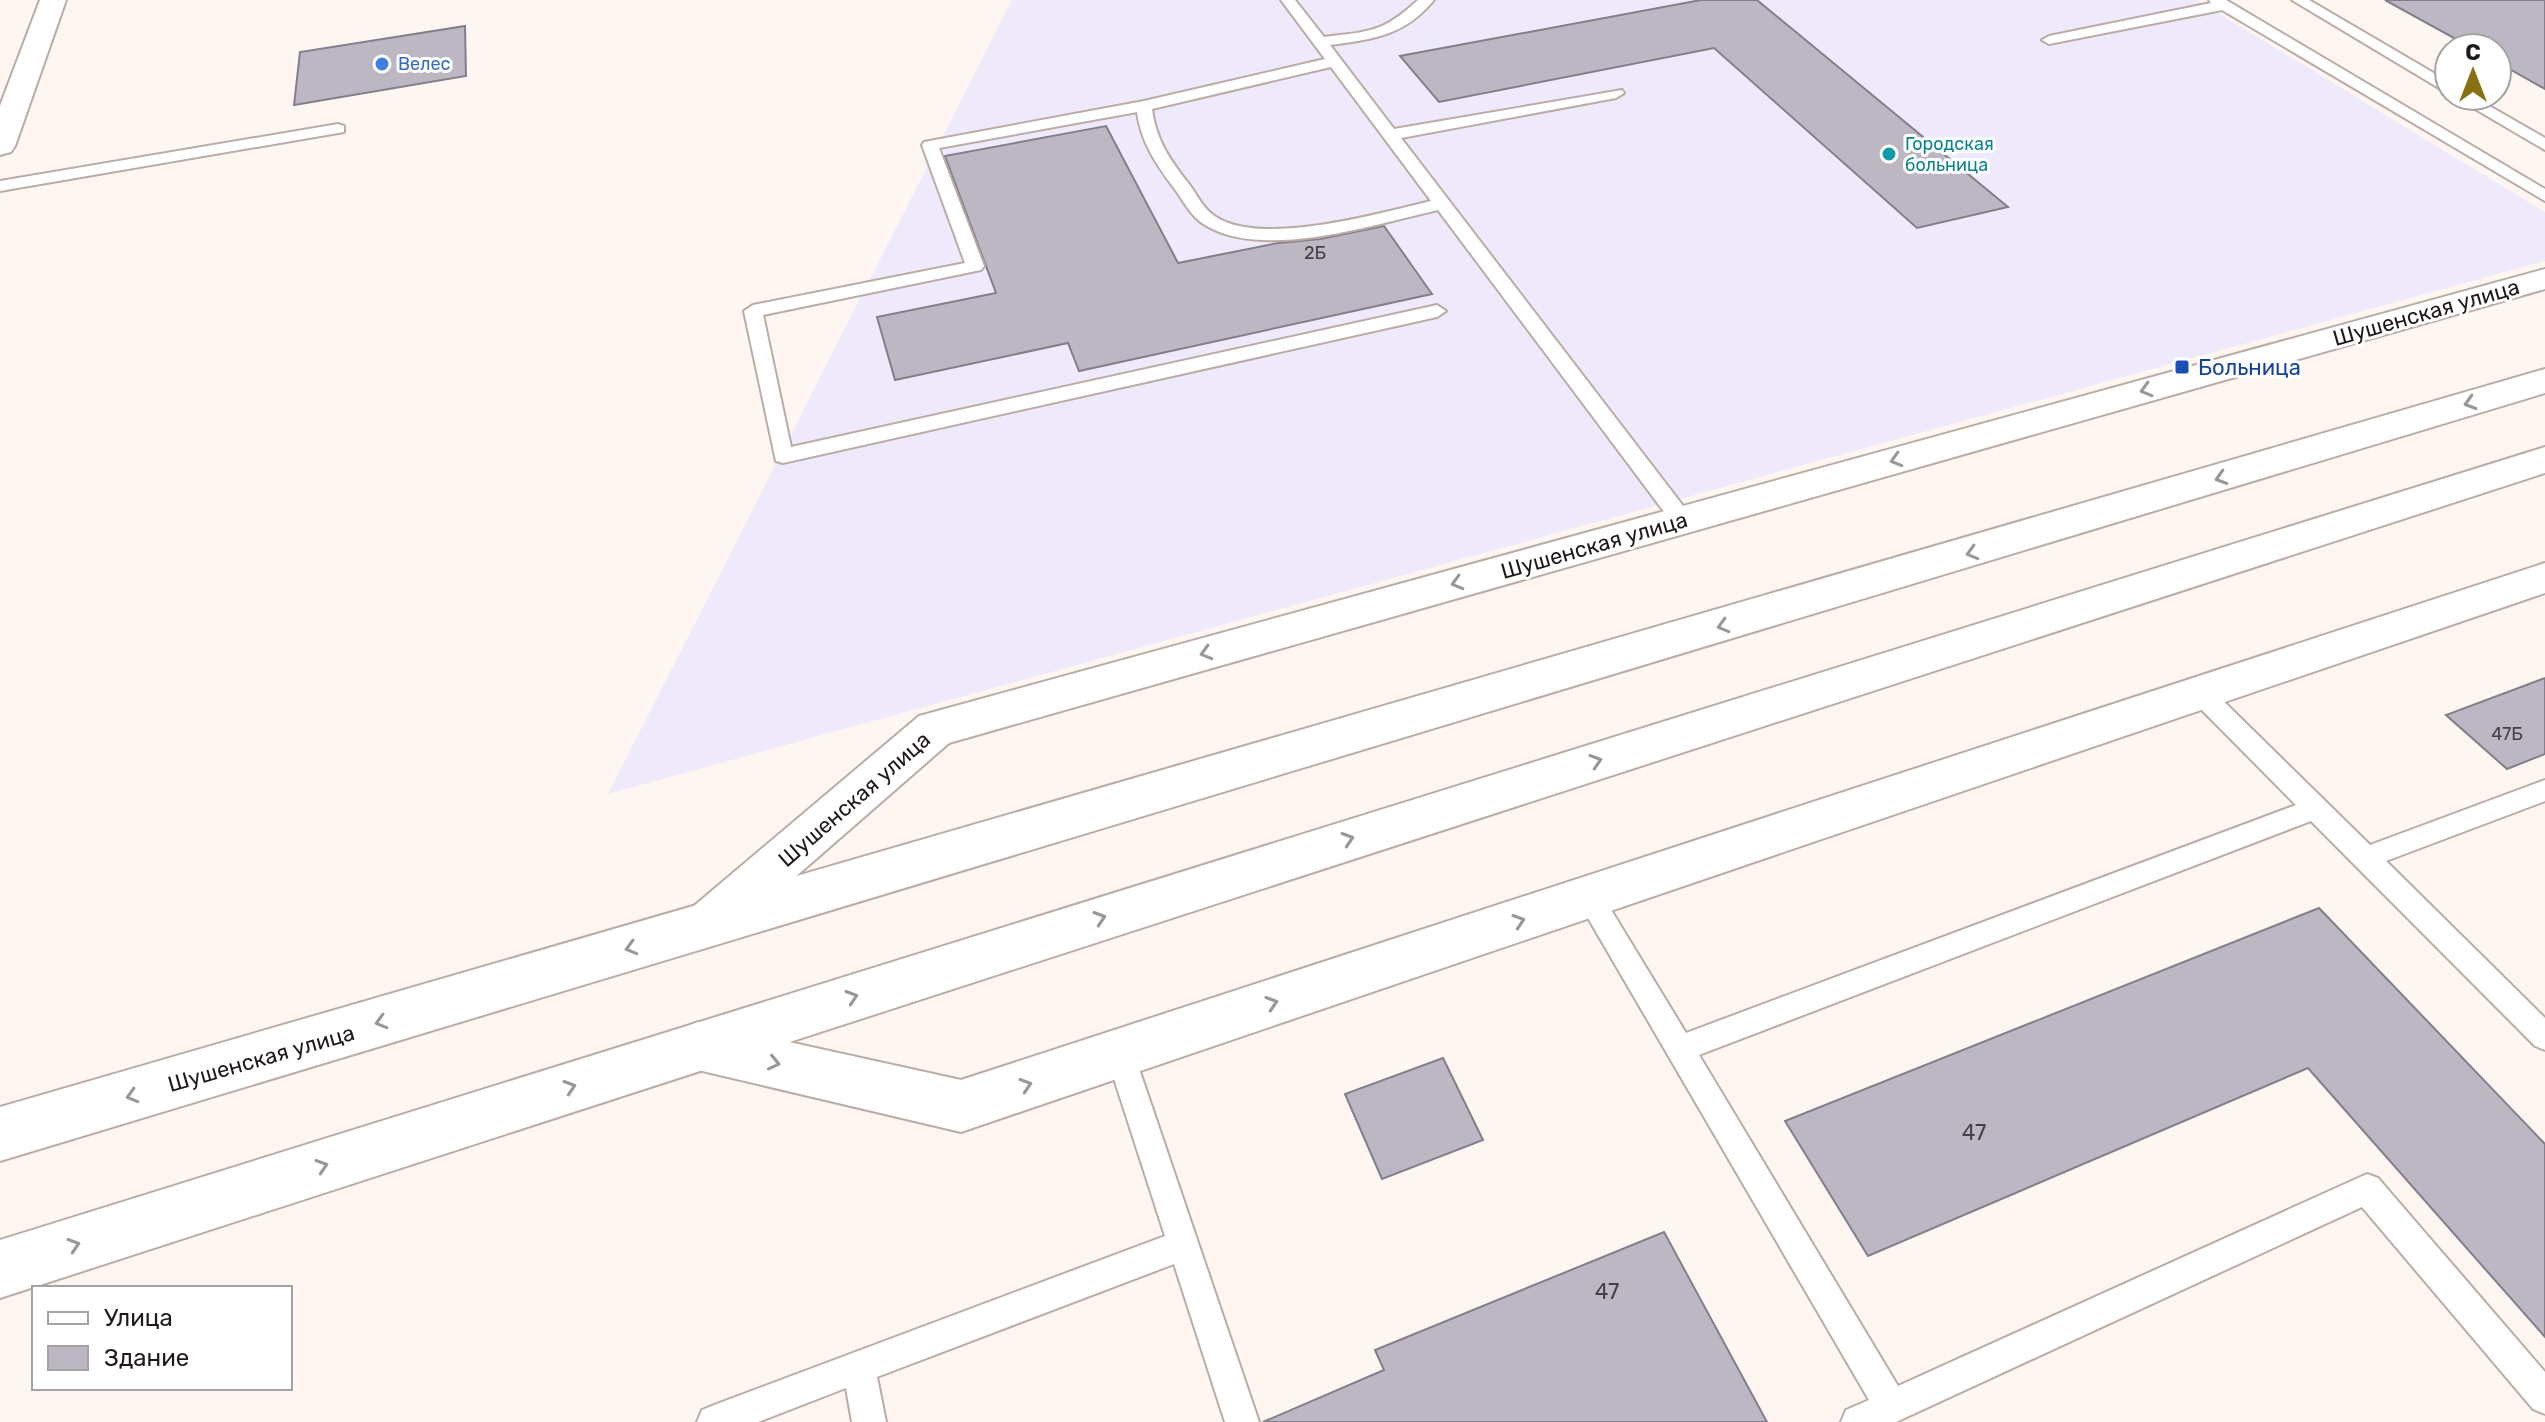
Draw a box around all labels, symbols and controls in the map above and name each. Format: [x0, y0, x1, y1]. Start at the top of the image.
north arrow [2433, 32, 2513, 112]
text: С [2465, 39, 2481, 66]
place label: Велес [398, 53, 451, 75]
marker: Велес [373, 55, 391, 73]
place label: Городская больница [1905, 133, 1994, 176]
marker: Городская больница [1880, 145, 1898, 163]
house number: 2Б [1304, 242, 1326, 264]
street label: Шушенская улица [2330, 273, 2523, 352]
place label: Больница [2198, 354, 2301, 381]
marker: Больница [2173, 358, 2191, 376]
one-way arrow [2140, 381, 2154, 397]
one-way arrow [2464, 394, 2478, 410]
one-way arrow [1889, 451, 1903, 467]
one-way arrow [2215, 469, 2229, 485]
street label: Шушенская улица [1498, 506, 1691, 585]
one-way arrow [1966, 544, 1980, 560]
one-way arrow [1450, 574, 1464, 591]
one-way arrow [1716, 617, 1730, 633]
one-way arrow [1200, 644, 1214, 661]
house number: 47Б [2491, 723, 2523, 745]
street label: Шушенская улица [773, 726, 936, 873]
one-way arrow [1588, 754, 1602, 770]
one-way arrow [1340, 833, 1354, 849]
one-way arrow [1093, 911, 1106, 927]
one-way arrow [1511, 915, 1525, 931]
one-way arrow [624, 939, 638, 956]
one-way arrow [845, 990, 859, 1006]
one-way arrow [1265, 997, 1279, 1013]
one-way arrow [375, 1013, 389, 1029]
street label: Шушенская улица [165, 1019, 358, 1098]
one-way arrow [766, 1054, 780, 1071]
one-way arrow [1018, 1078, 1032, 1094]
one-way arrow [562, 1080, 576, 1096]
one-way arrow [126, 1087, 139, 1103]
house number: 47 [1962, 1119, 1986, 1146]
one-way arrow [315, 1159, 328, 1175]
one-way arrow [67, 1238, 81, 1254]
house number: 47 [1595, 1278, 1619, 1305]
legend [32, 1286, 292, 1390]
text: Улица [104, 1304, 173, 1332]
text: Здание [104, 1344, 189, 1372]

